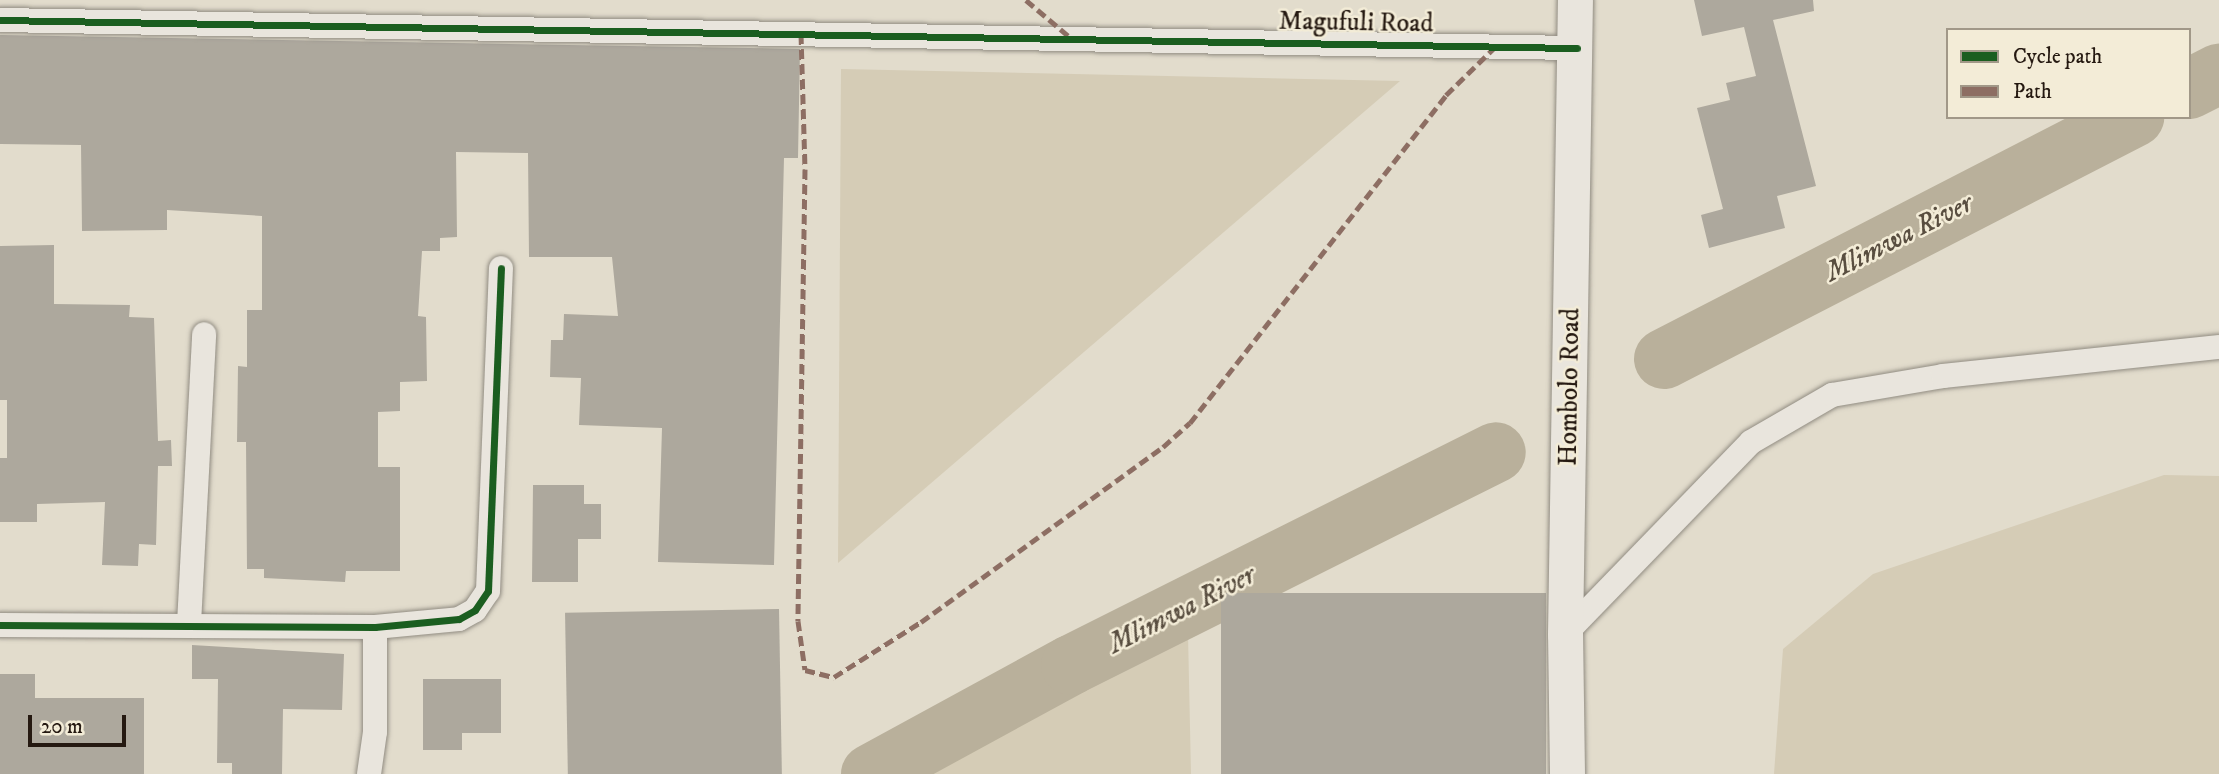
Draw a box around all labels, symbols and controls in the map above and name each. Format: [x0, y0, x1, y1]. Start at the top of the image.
street label: Magufuli Road [1278, 6, 1434, 40]
legend [1946, 28, 2191, 119]
text: Cycle path [2013, 44, 2102, 70]
text: Path [2013, 79, 2052, 105]
water label: Mlimwa River [1820, 187, 1978, 289]
street label: Hombolo Road [1553, 308, 1587, 466]
water label: Mlimwa River [1103, 559, 1261, 661]
scale bar [32, 700, 130, 744]
text: 20 m [41, 714, 83, 740]

